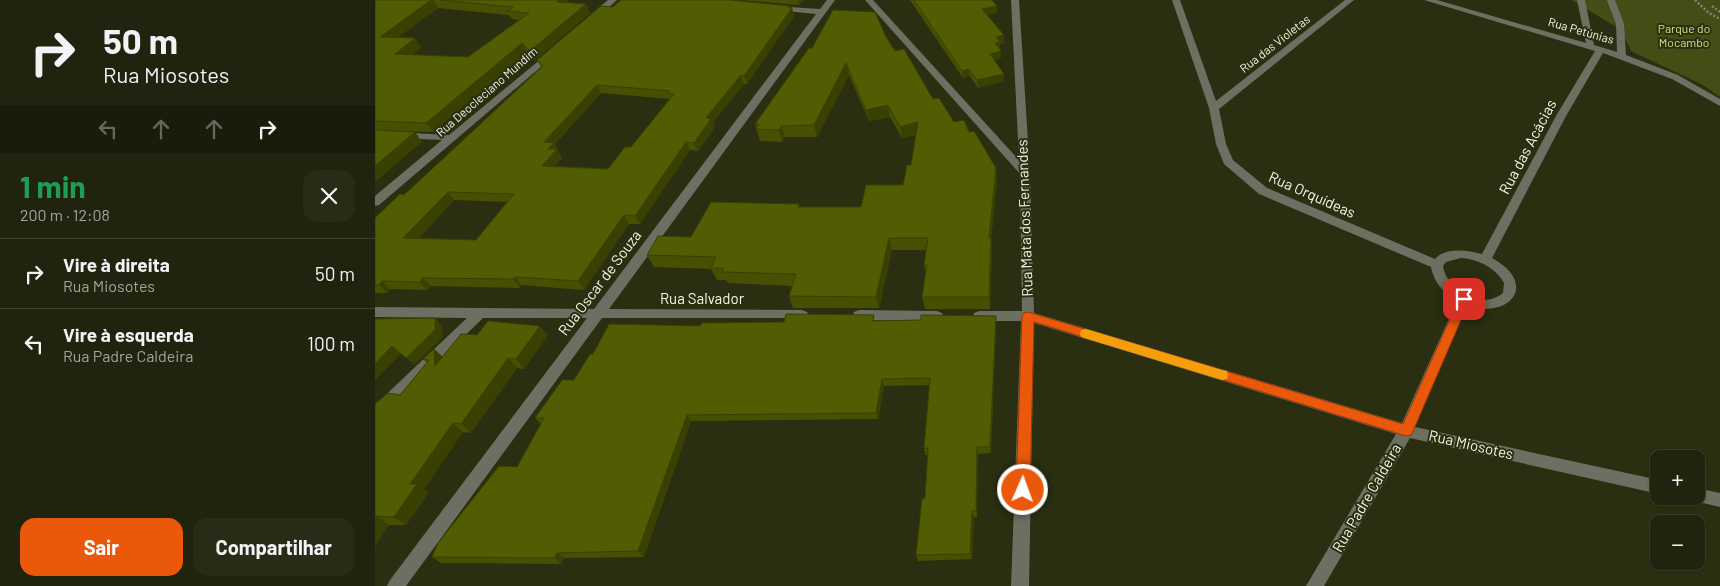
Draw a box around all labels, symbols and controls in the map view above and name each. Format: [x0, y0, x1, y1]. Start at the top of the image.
street label: Rua das Violetas [1237, 11, 1312, 75]
street label: Rua Petúnias [1547, 14, 1616, 46]
text: 50 m [103, 19, 178, 61]
icon: right [20, 20, 85, 85]
park label: Parque do Mocambo [1658, 21, 1710, 49]
street label: Rua Deocleciano Mundim [433, 43, 540, 139]
text: Rua Miosotes [103, 61, 229, 87]
street label: Rua das Acácias [1495, 96, 1560, 197]
icon: left [94, 115, 122, 143]
icon: ahead [147, 115, 175, 143]
icon: ahead [200, 115, 228, 143]
icon: right [253, 115, 281, 143]
street label: Rua Mata dos Fernandes [1012, 139, 1036, 297]
street label: Rua Orquídeas [1266, 167, 1359, 221]
text: 1 min [20, 168, 86, 204]
button: close [303, 170, 355, 222]
text: 200 m · 12:08 [20, 205, 110, 224]
street label: Rua Oscar de Souza [554, 226, 645, 338]
text: Vire à direita [63, 253, 170, 276]
icon: right [20, 260, 48, 288]
text: 50 m [315, 262, 355, 285]
text: Rua Miosotes [63, 276, 155, 295]
pin [1443, 278, 1485, 320]
icon: arrive [1450, 285, 1478, 313]
street label: Rua Salvador [660, 289, 745, 307]
text: Vire à esquerda [63, 323, 194, 346]
icon: left [20, 330, 48, 358]
text: 100 m [307, 332, 355, 355]
text: Rua Padre Caldeira [63, 346, 193, 365]
street label: Rua Miosotes [1427, 426, 1515, 462]
street label: Rua Padre Caldeira [1328, 440, 1404, 555]
map controls [1650, 450, 1705, 570]
button: + [1650, 450, 1705, 505]
position arrow [996, 463, 1048, 515]
button: − [1650, 515, 1705, 570]
button: Sair [20, 518, 183, 576]
button: Compartilhar [193, 518, 355, 576]

